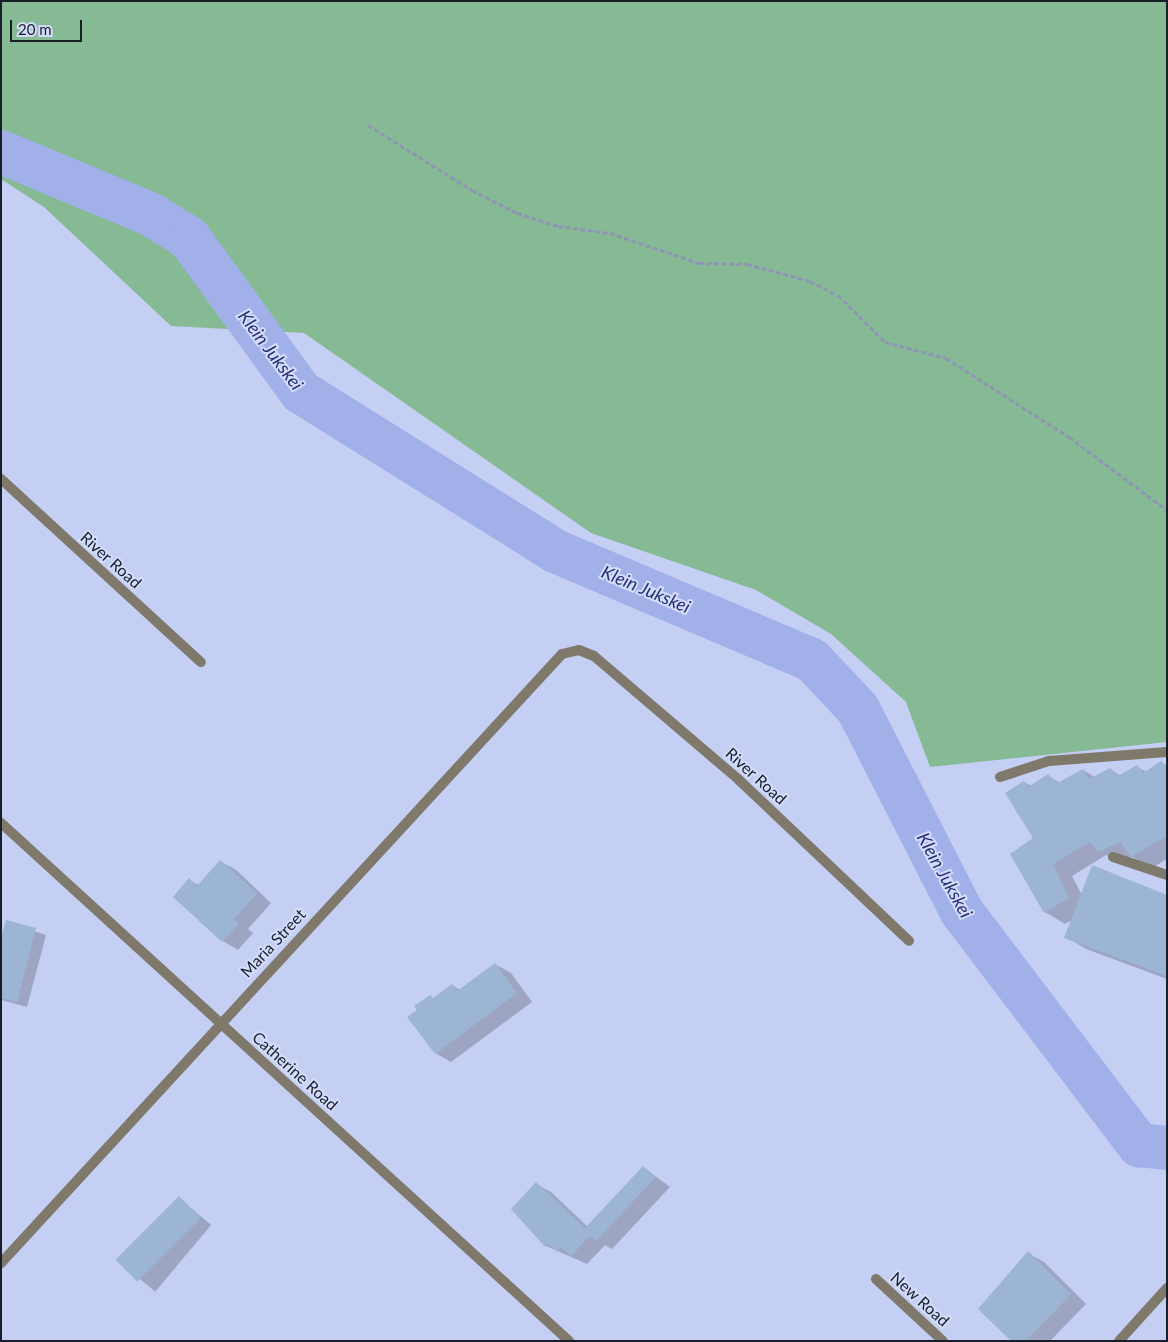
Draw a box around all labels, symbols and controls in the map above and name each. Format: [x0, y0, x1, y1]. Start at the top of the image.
scale bar [12, 10, 85, 42]
text: 20 m [18, 20, 52, 38]
water label: Klein Jukskei [234, 306, 308, 394]
street label: River Road [76, 528, 146, 592]
water label: Klein Jukskei [598, 561, 694, 617]
street label: River Road [721, 744, 791, 808]
water label: Klein Jukskei [913, 828, 977, 922]
street label: Maria Street [237, 905, 309, 981]
street label: Catherine Road [248, 1028, 342, 1114]
street label: New Road [887, 1268, 953, 1330]

